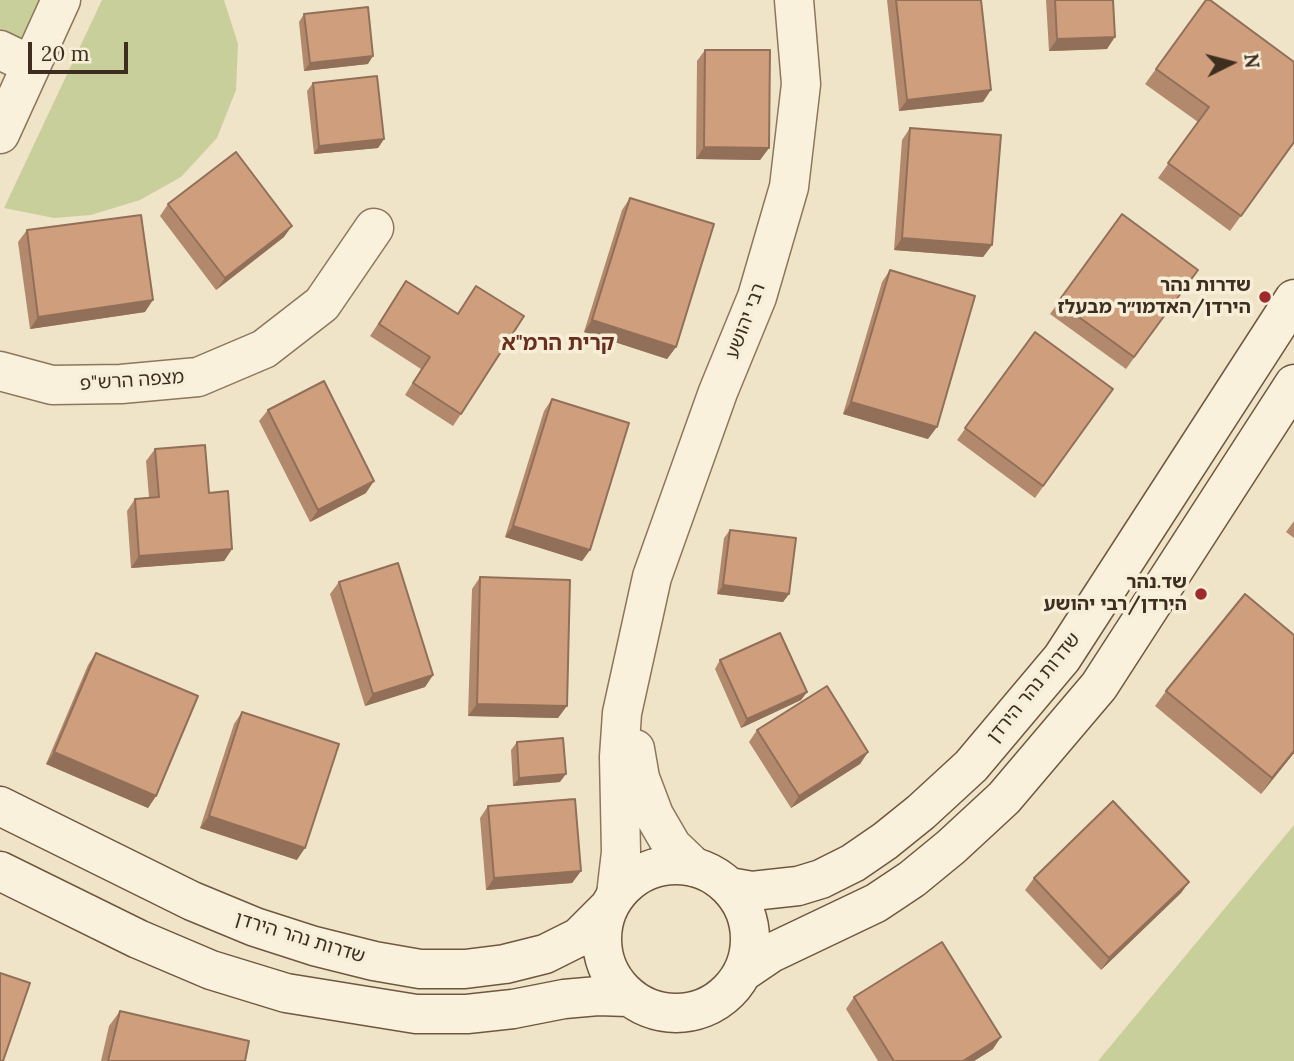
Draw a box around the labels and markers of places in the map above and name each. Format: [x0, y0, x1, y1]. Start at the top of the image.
place label: שדרות נהר הירדן/האדמו״ר מבעלז [1058, 275, 1251, 319]
marker: שדרות נהר הירדן/האדמו״ר מבעלז [1257, 289, 1273, 305]
place label: שד.נהר הירדן/רבי יהושע [1043, 572, 1187, 616]
marker: שד.נהר הירדן/רבי יהושע [1193, 586, 1209, 602]

